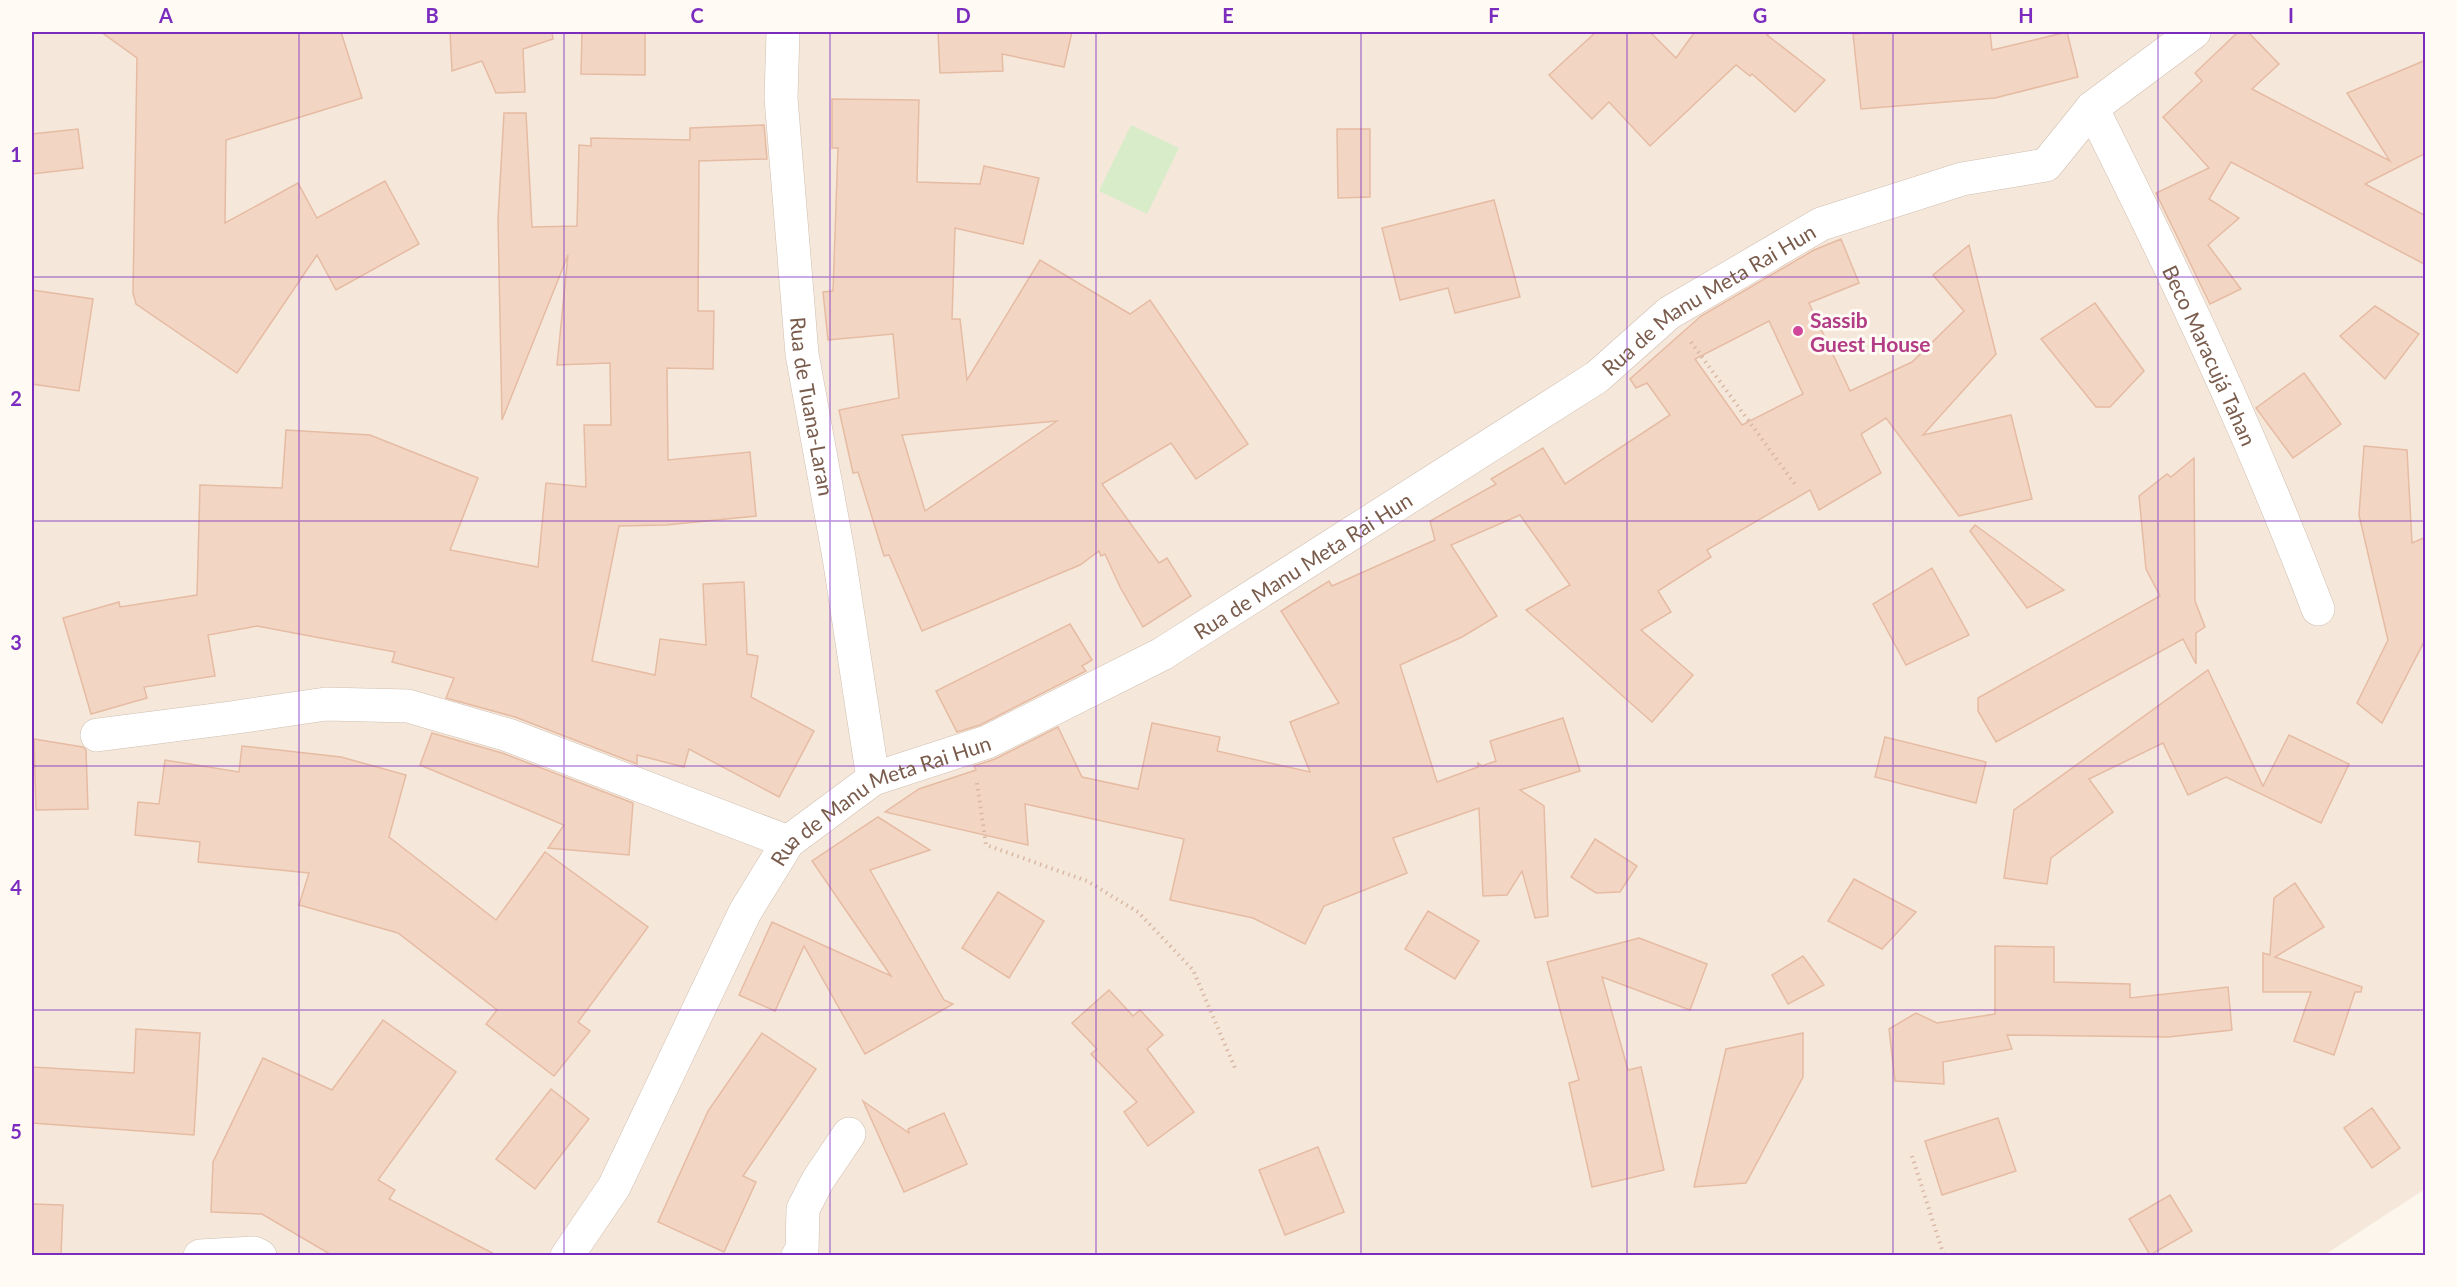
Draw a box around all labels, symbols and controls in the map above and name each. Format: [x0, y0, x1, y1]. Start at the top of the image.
text: A [158, 3, 173, 27]
text: B [425, 3, 439, 27]
text: C [690, 3, 704, 27]
text: D [955, 3, 971, 27]
text: E [1222, 3, 1234, 27]
text: F [1488, 3, 1500, 27]
text: G [1753, 3, 1767, 27]
text: H [2018, 3, 2034, 27]
text: I [2288, 3, 2294, 27]
text: 1 [10, 142, 22, 166]
street label: Rua de Manu Meta Rai Hun [1596, 218, 1819, 380]
street label: Beco Maracujá Tahan [2158, 261, 2262, 449]
place label: Sassib Guest House [1810, 307, 1931, 356]
street label: Rua de Tuana-Laran [786, 316, 840, 498]
marker: Sassib Guest House [1791, 324, 1805, 338]
text: 2 [10, 386, 22, 410]
street label: Rua de Manu Meta Rai Hun [1188, 486, 1416, 643]
text: 3 [10, 630, 22, 654]
street label: Rua de Manu Meta Rai Hun [764, 729, 994, 870]
text: 4 [10, 875, 22, 899]
text: 5 [10, 1119, 22, 1143]

